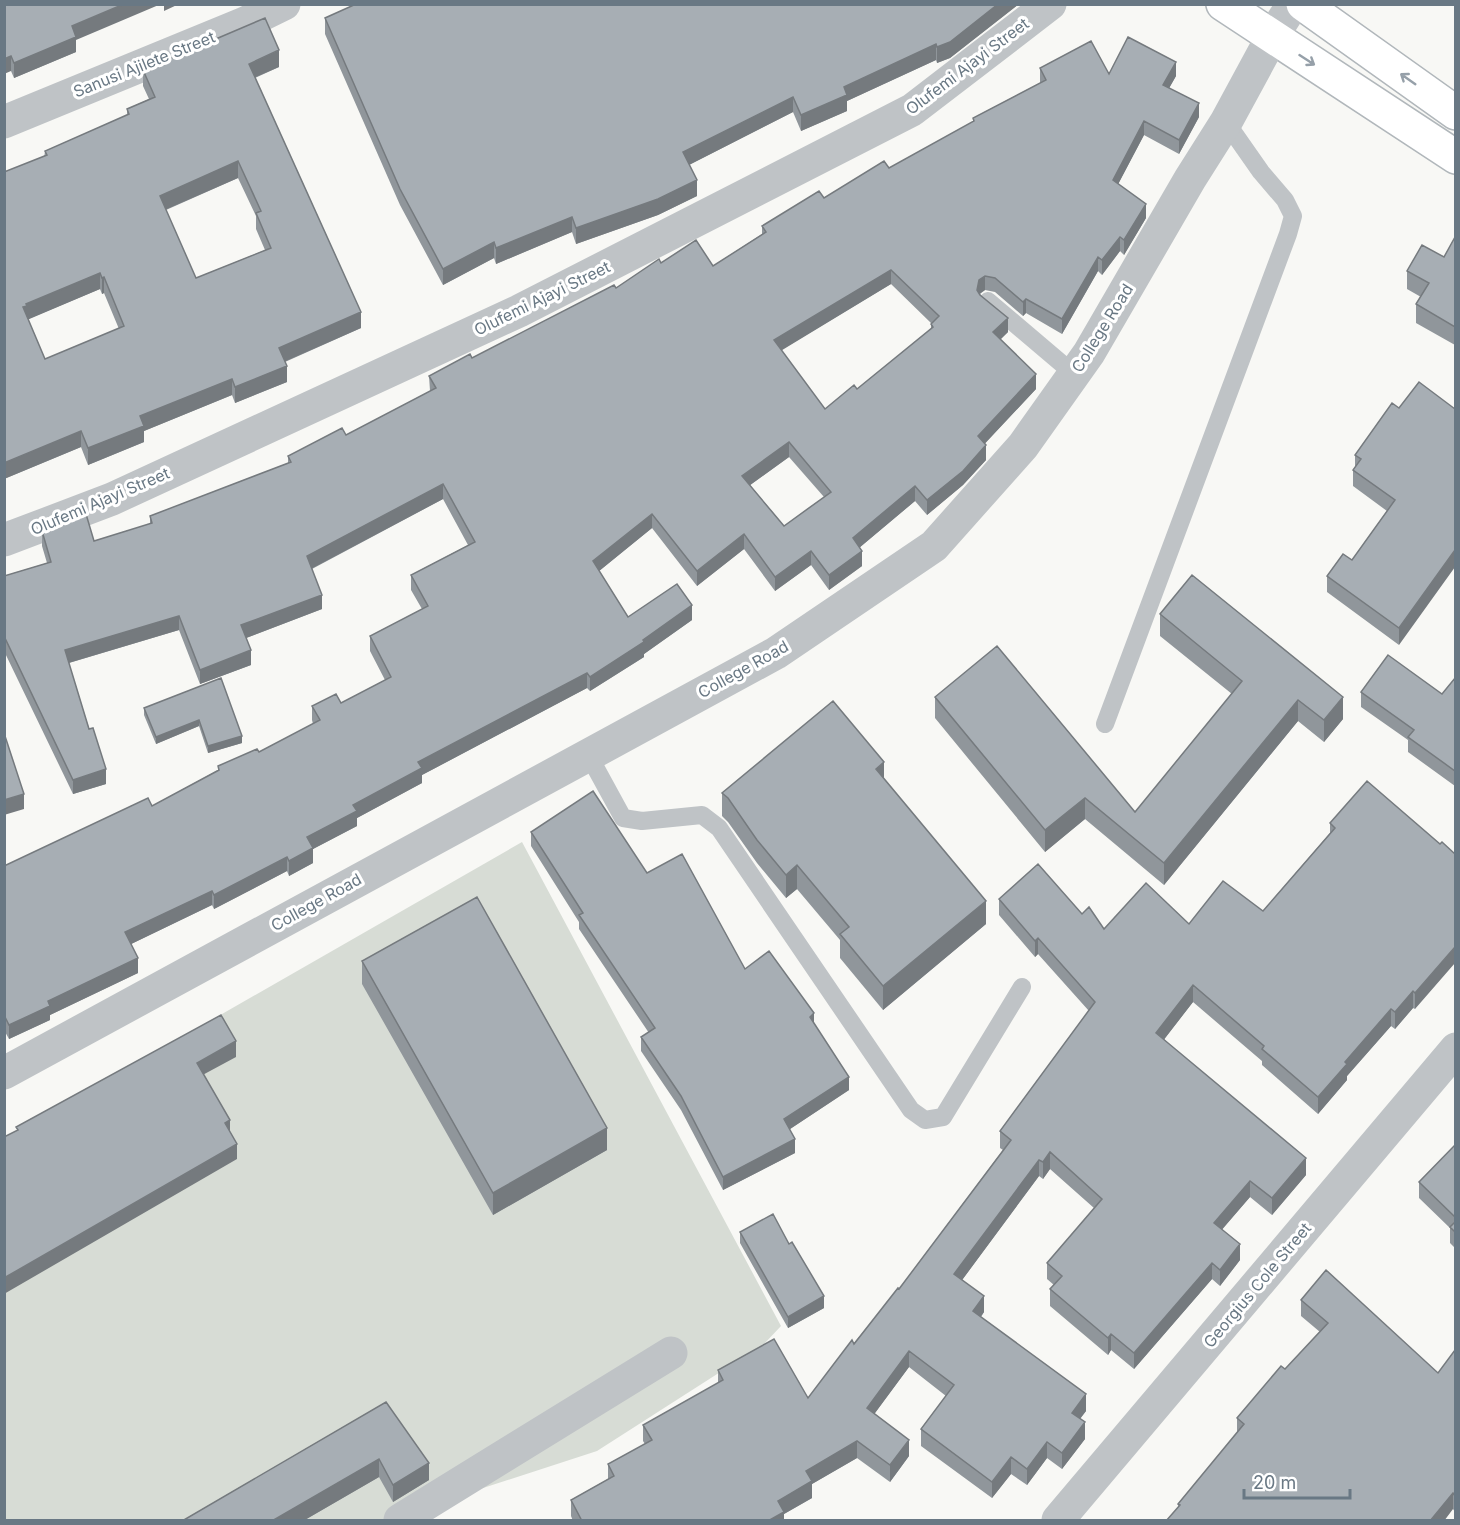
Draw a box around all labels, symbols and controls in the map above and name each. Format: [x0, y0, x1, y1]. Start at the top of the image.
street label: Olufemi Ajayi Street [902, 13, 1032, 119]
street label: Sanusi Ajilete Street [70, 26, 218, 102]
one-way arrow [1298, 53, 1315, 66]
one-way arrow [1400, 73, 1416, 85]
street label: Olufemi Ajayi Street [471, 256, 613, 340]
street label: College Road [1067, 280, 1137, 376]
street label: Olufemi Ajayi Street [28, 463, 172, 539]
street label: College Road [694, 636, 792, 702]
street label: College Road [267, 869, 365, 935]
street label: Georgius Cole Street [1199, 1218, 1315, 1352]
scale bar [1244, 1462, 1350, 1500]
text: 20 m [1253, 1472, 1296, 1493]

